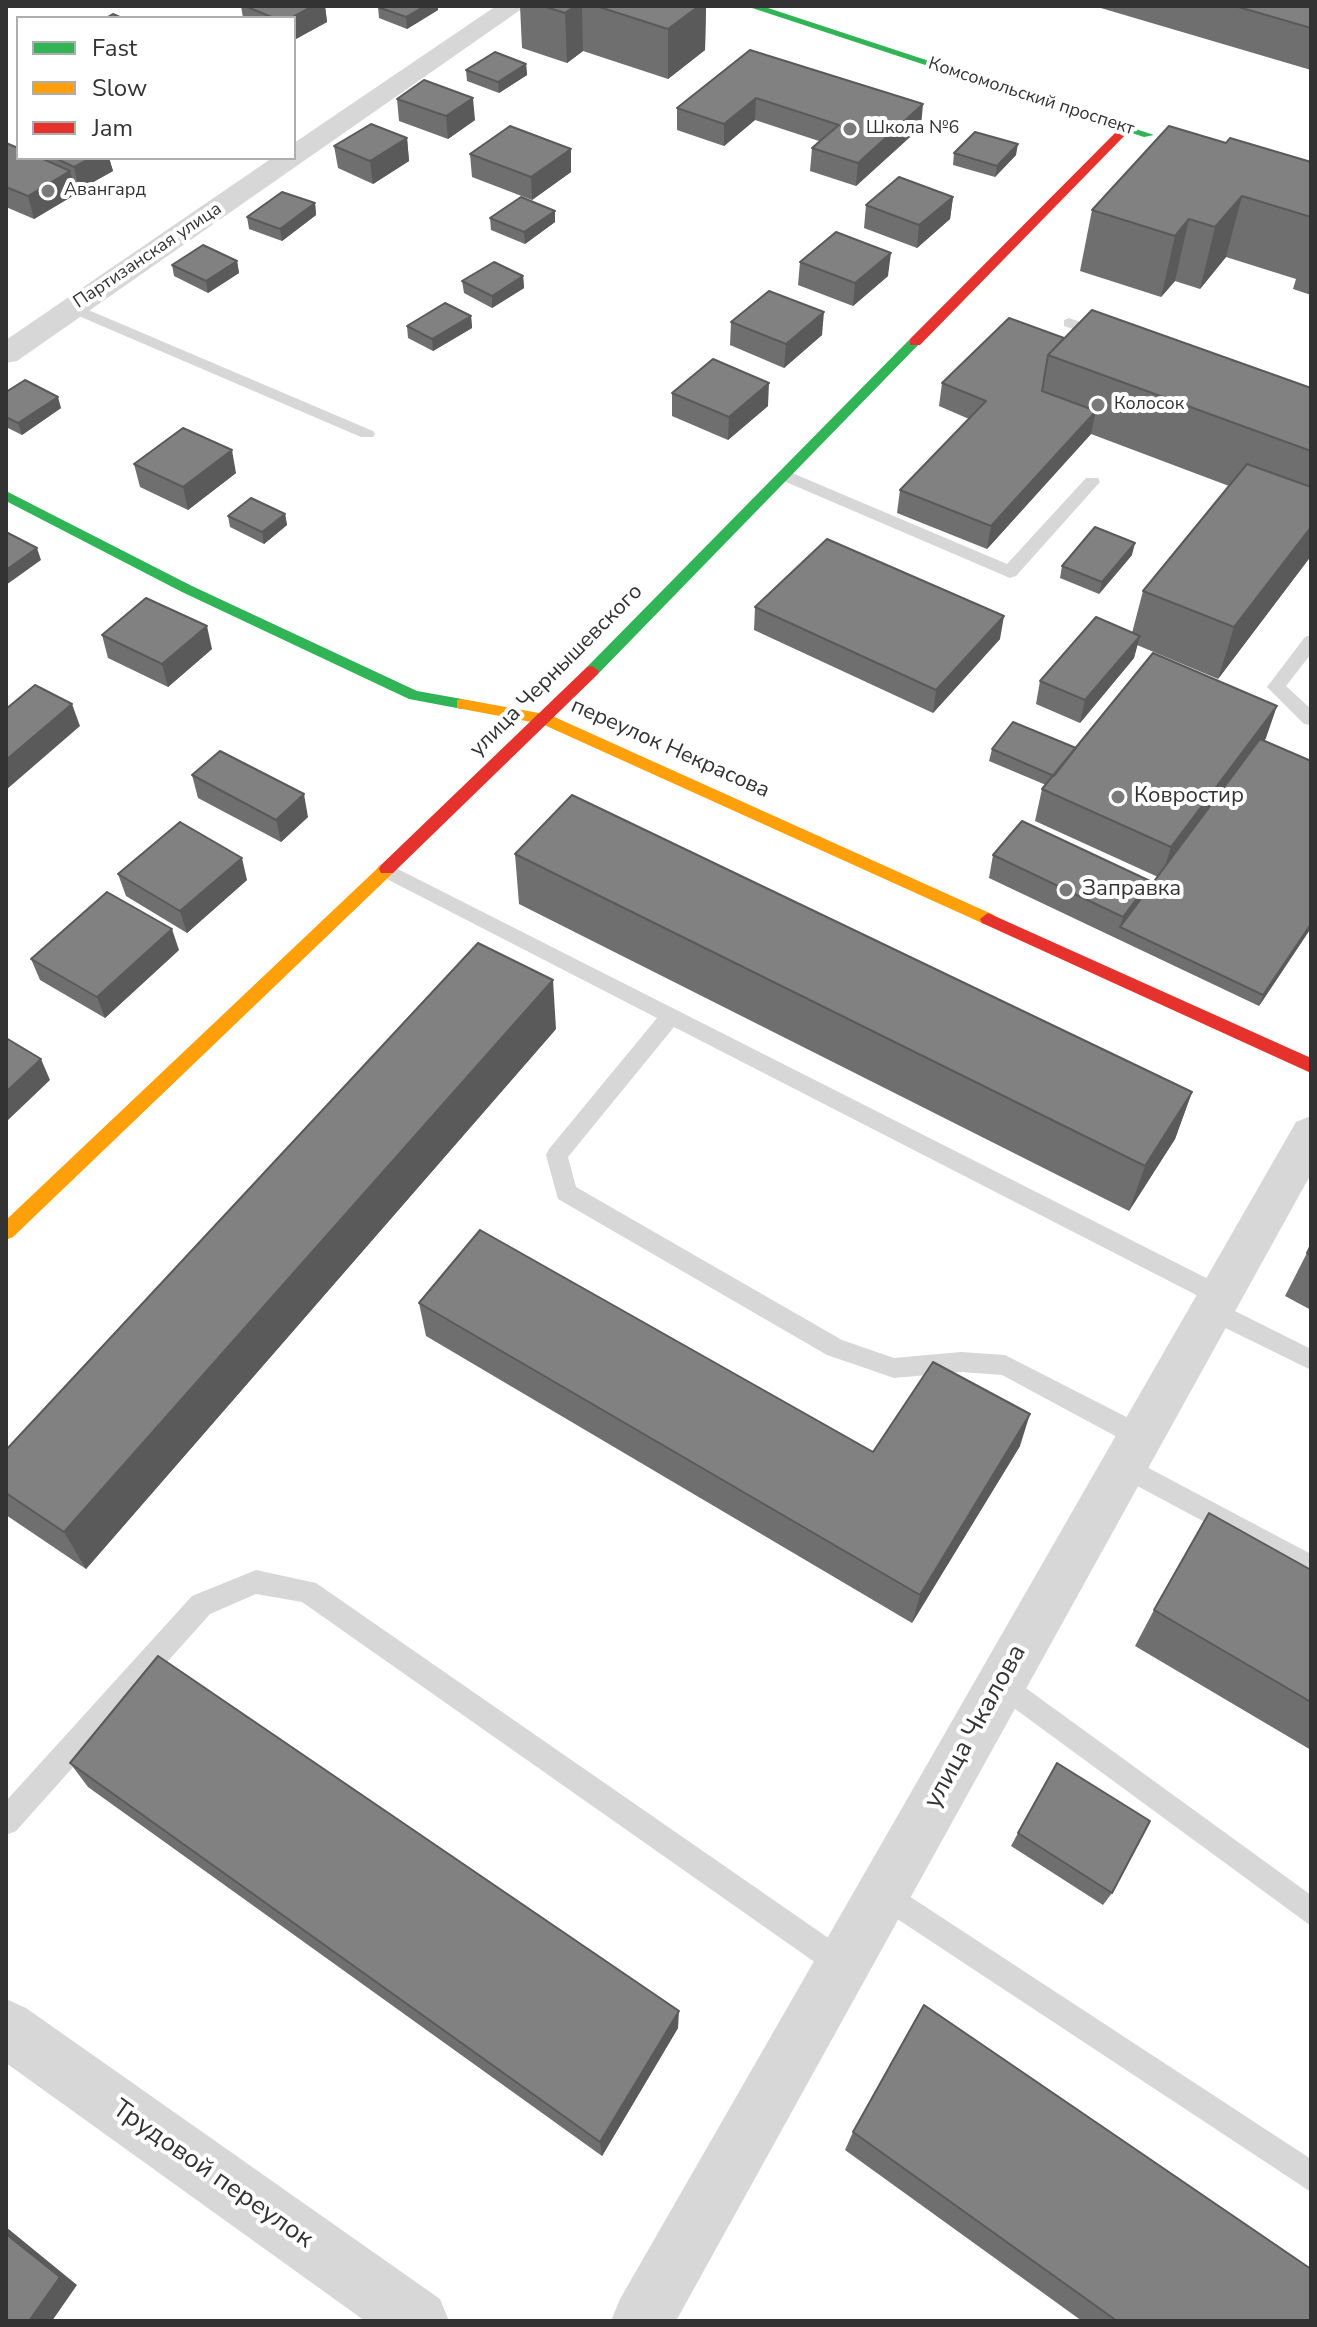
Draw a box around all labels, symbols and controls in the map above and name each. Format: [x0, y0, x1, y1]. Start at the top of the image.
legend [16, 16, 296, 160]
text: Fast [92, 32, 137, 64]
street label: Комсомольский проспект [925, 53, 1137, 141]
text: Slow [92, 72, 147, 104]
text: Jam [92, 112, 133, 144]
place label: Школа №6 [866, 118, 959, 140]
marker: Школа №6 [841, 120, 859, 138]
place label: Авангард [64, 180, 146, 202]
marker: Авангард [39, 182, 57, 200]
street label: Партизанская улица [70, 198, 226, 314]
place label: Колосок [1114, 394, 1184, 416]
marker: Колосок [1089, 396, 1107, 414]
street label: улица Чернышевского [465, 579, 649, 763]
street label: переулок Некрасова [567, 693, 773, 805]
place label: Ковростир [1134, 784, 1244, 810]
marker: Ковростир [1109, 788, 1127, 806]
place label: Заправка [1082, 877, 1181, 903]
marker: Заправка [1057, 881, 1075, 899]
street label: улица Чкалова [918, 1640, 1034, 1814]
street label: Трудовой переулок [106, 2094, 318, 2256]

